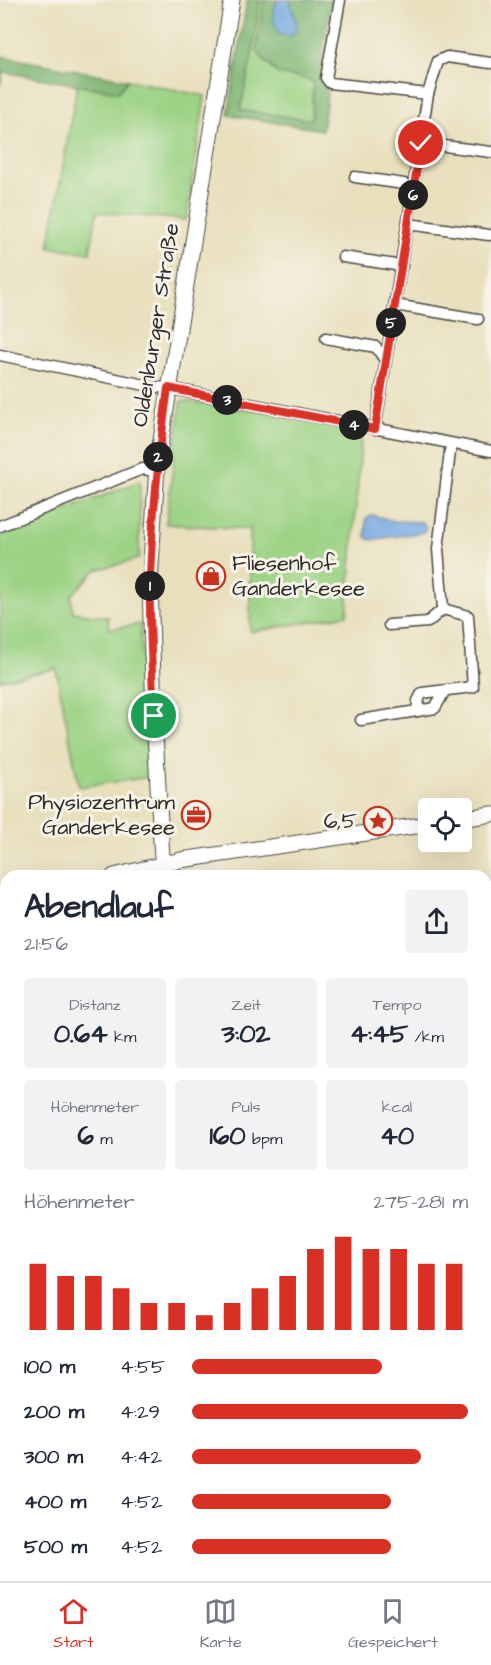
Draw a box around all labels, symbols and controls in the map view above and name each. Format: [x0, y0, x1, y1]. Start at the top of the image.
pin [395, 117, 446, 168]
icon: check [404, 126, 437, 159]
pin: 6 [398, 180, 428, 210]
text: 6 [408, 184, 418, 206]
street label: Oldenburger Straße [125, 221, 188, 429]
pin: 5 [376, 308, 406, 338]
text: 5 [385, 312, 397, 334]
pin: 3 [212, 385, 242, 415]
text: 3 [223, 389, 231, 411]
pin: 4 [339, 410, 369, 440]
text: 4 [349, 414, 359, 436]
pin: 2 [143, 442, 173, 472]
text: 2 [153, 446, 163, 468]
place label: Fliesenhof Ganderkesee [232, 548, 365, 604]
shop icon: Fliesenhof Ganderkesee [195, 560, 227, 592]
pin: 1 [135, 571, 165, 601]
text: 1 [149, 575, 151, 597]
pin [128, 690, 179, 741]
icon: arrive [137, 699, 170, 732]
place label: Physiozentrum Ganderkesee [28, 787, 175, 843]
map controls [418, 798, 472, 852]
button: locate [418, 798, 472, 852]
office icon: Physiozentrum Ganderkesee [180, 799, 212, 831]
place icon: 6,5 [362, 805, 394, 837]
place label: 6,5 [324, 806, 357, 837]
text: Abendlauf [24, 884, 173, 930]
button: share [405, 890, 468, 953]
text: 21:56 [24, 930, 68, 958]
text: Distanz [69, 994, 121, 1016]
text: Zeit [231, 994, 261, 1016]
text: Tempo [373, 994, 421, 1016]
text: 0.64 [54, 1016, 108, 1052]
text: 3:02 [222, 1016, 270, 1052]
text: 4:45 [350, 1016, 408, 1052]
text: km [108, 1026, 136, 1048]
text: /km [408, 1026, 444, 1048]
text: Höhenmeter [51, 1096, 139, 1118]
text: Puls [232, 1096, 260, 1118]
text: kcal [382, 1096, 412, 1118]
text: 6 [77, 1118, 94, 1154]
text: 160 [210, 1118, 246, 1154]
text: 40 [380, 1118, 414, 1154]
text: m [94, 1128, 113, 1150]
text: bpm [246, 1128, 282, 1150]
text: Höhenmeter [24, 1188, 134, 1216]
text: 275–281 m [373, 1188, 468, 1216]
text: 100 m [24, 1353, 75, 1381]
text: 4:55 [120, 1353, 165, 1381]
text: 200 m [24, 1398, 84, 1426]
text: 4:29 [120, 1398, 160, 1426]
text: 300 m [24, 1443, 83, 1471]
text: 4:42 [120, 1443, 162, 1471]
text: 400 m [24, 1488, 86, 1516]
text: 4:52 [120, 1488, 163, 1516]
text: 500 m [24, 1533, 87, 1561]
text: 4:52 [120, 1533, 163, 1561]
tab: Start [53, 1595, 93, 1653]
tab: Karte [200, 1595, 242, 1653]
tab: Gespeichert [348, 1595, 438, 1653]

